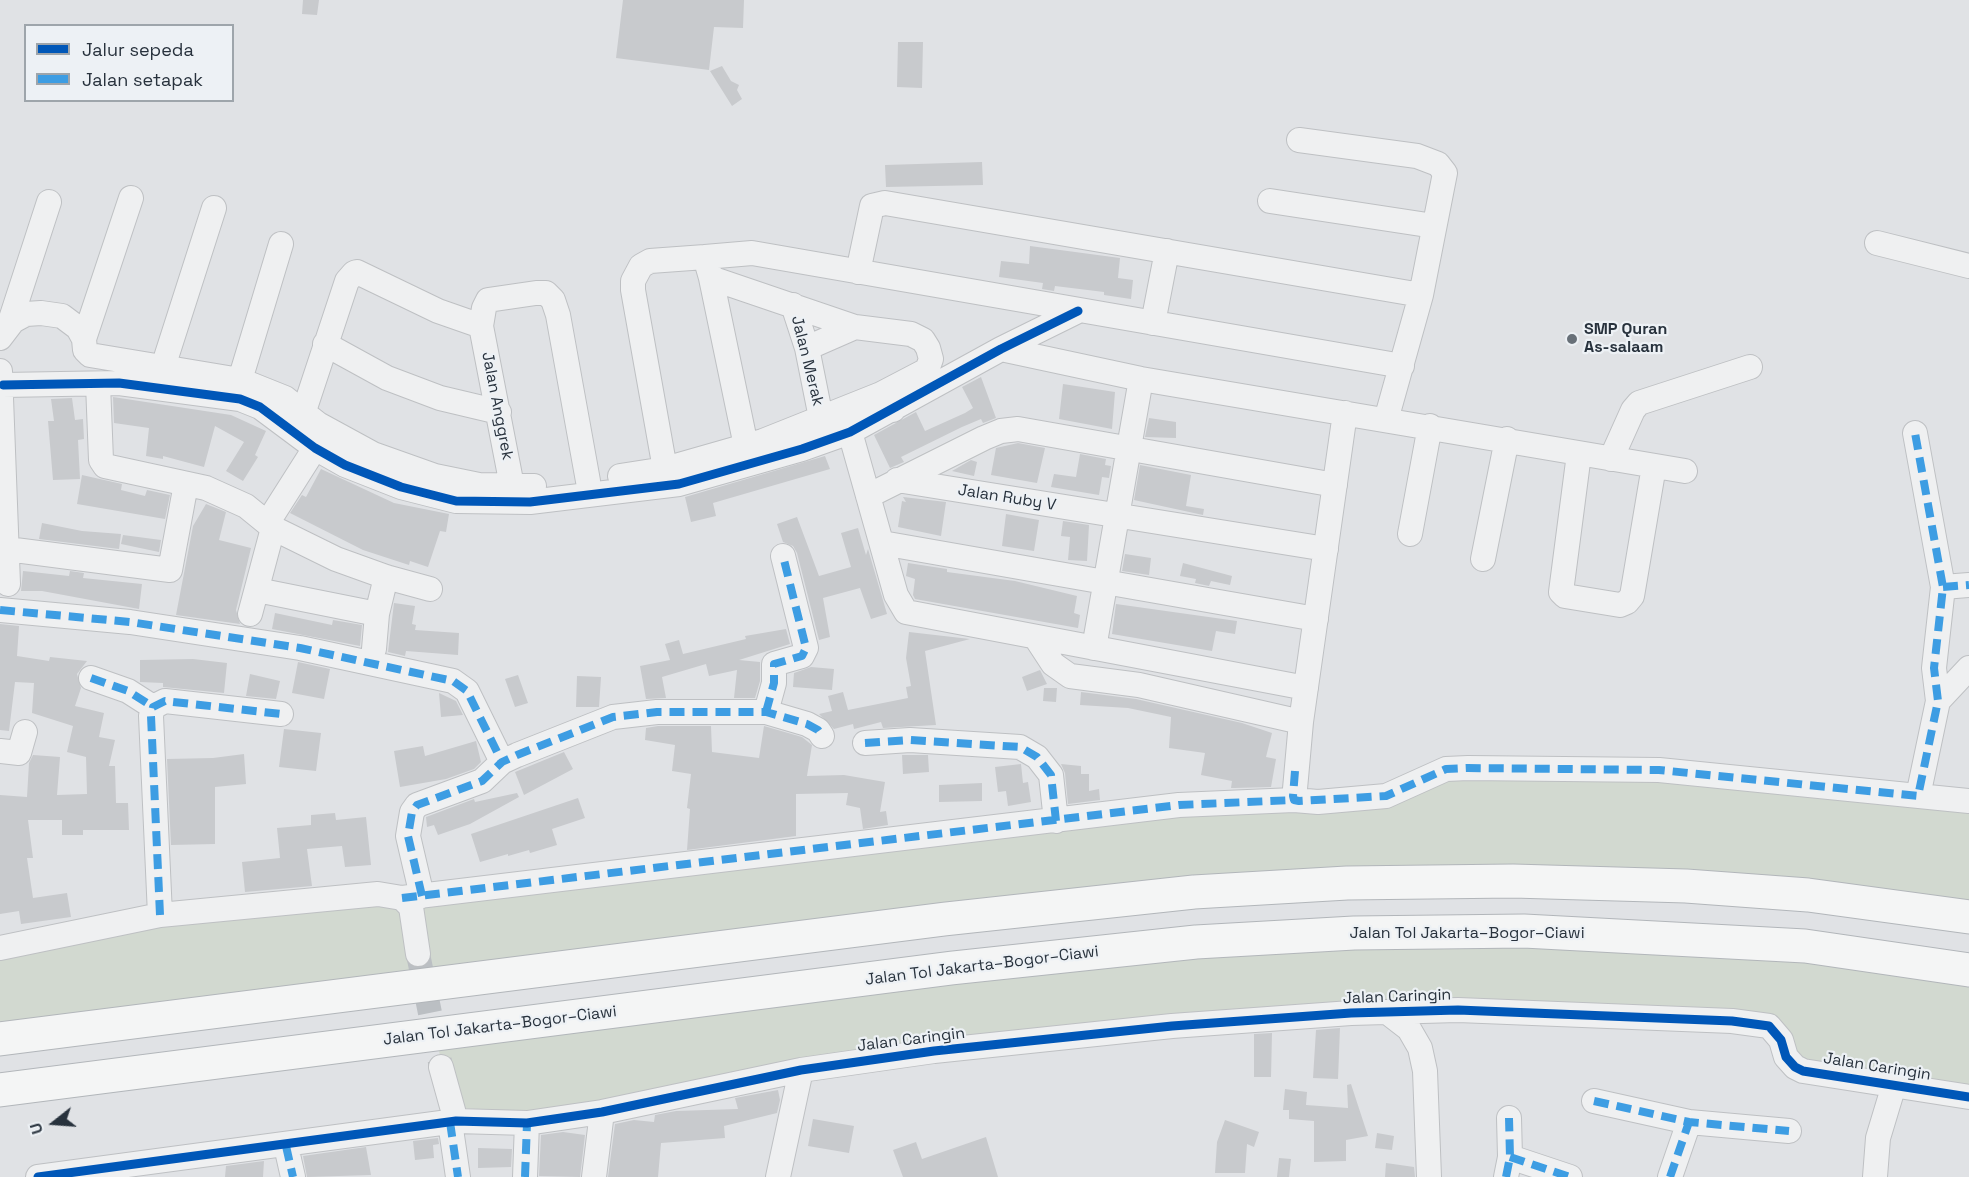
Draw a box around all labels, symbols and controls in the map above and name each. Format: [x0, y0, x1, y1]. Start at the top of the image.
legend [24, 24, 234, 102]
text: Jalur sepeda [82, 38, 194, 61]
text: Jalan setapak [82, 68, 203, 91]
street label: Jalan Merak [787, 314, 827, 408]
place label: SMP Quran As-salaam [1584, 320, 1667, 358]
marker: SMP Quran As-salaam [1565, 332, 1579, 346]
street label: Jalan Anggrek [477, 350, 517, 462]
street label: Jalan Ruby V [956, 481, 1058, 515]
street label: Jalan Tol Jakarta–Bogor–Ciawi [1349, 924, 1585, 944]
street label: Jalan Tol Jakarta–Bogor–Ciawi [864, 942, 1100, 990]
street label: Jalan Caringin [1342, 986, 1452, 1008]
street label: Jalan Tol Jakarta–Bogor–Ciawi [382, 1002, 618, 1050]
street label: Jalan Caringin [856, 1024, 966, 1056]
street label: Jalan Caringin [1822, 1049, 1932, 1085]
north arrow [24, 1093, 84, 1153]
text: U [25, 1120, 48, 1137]

